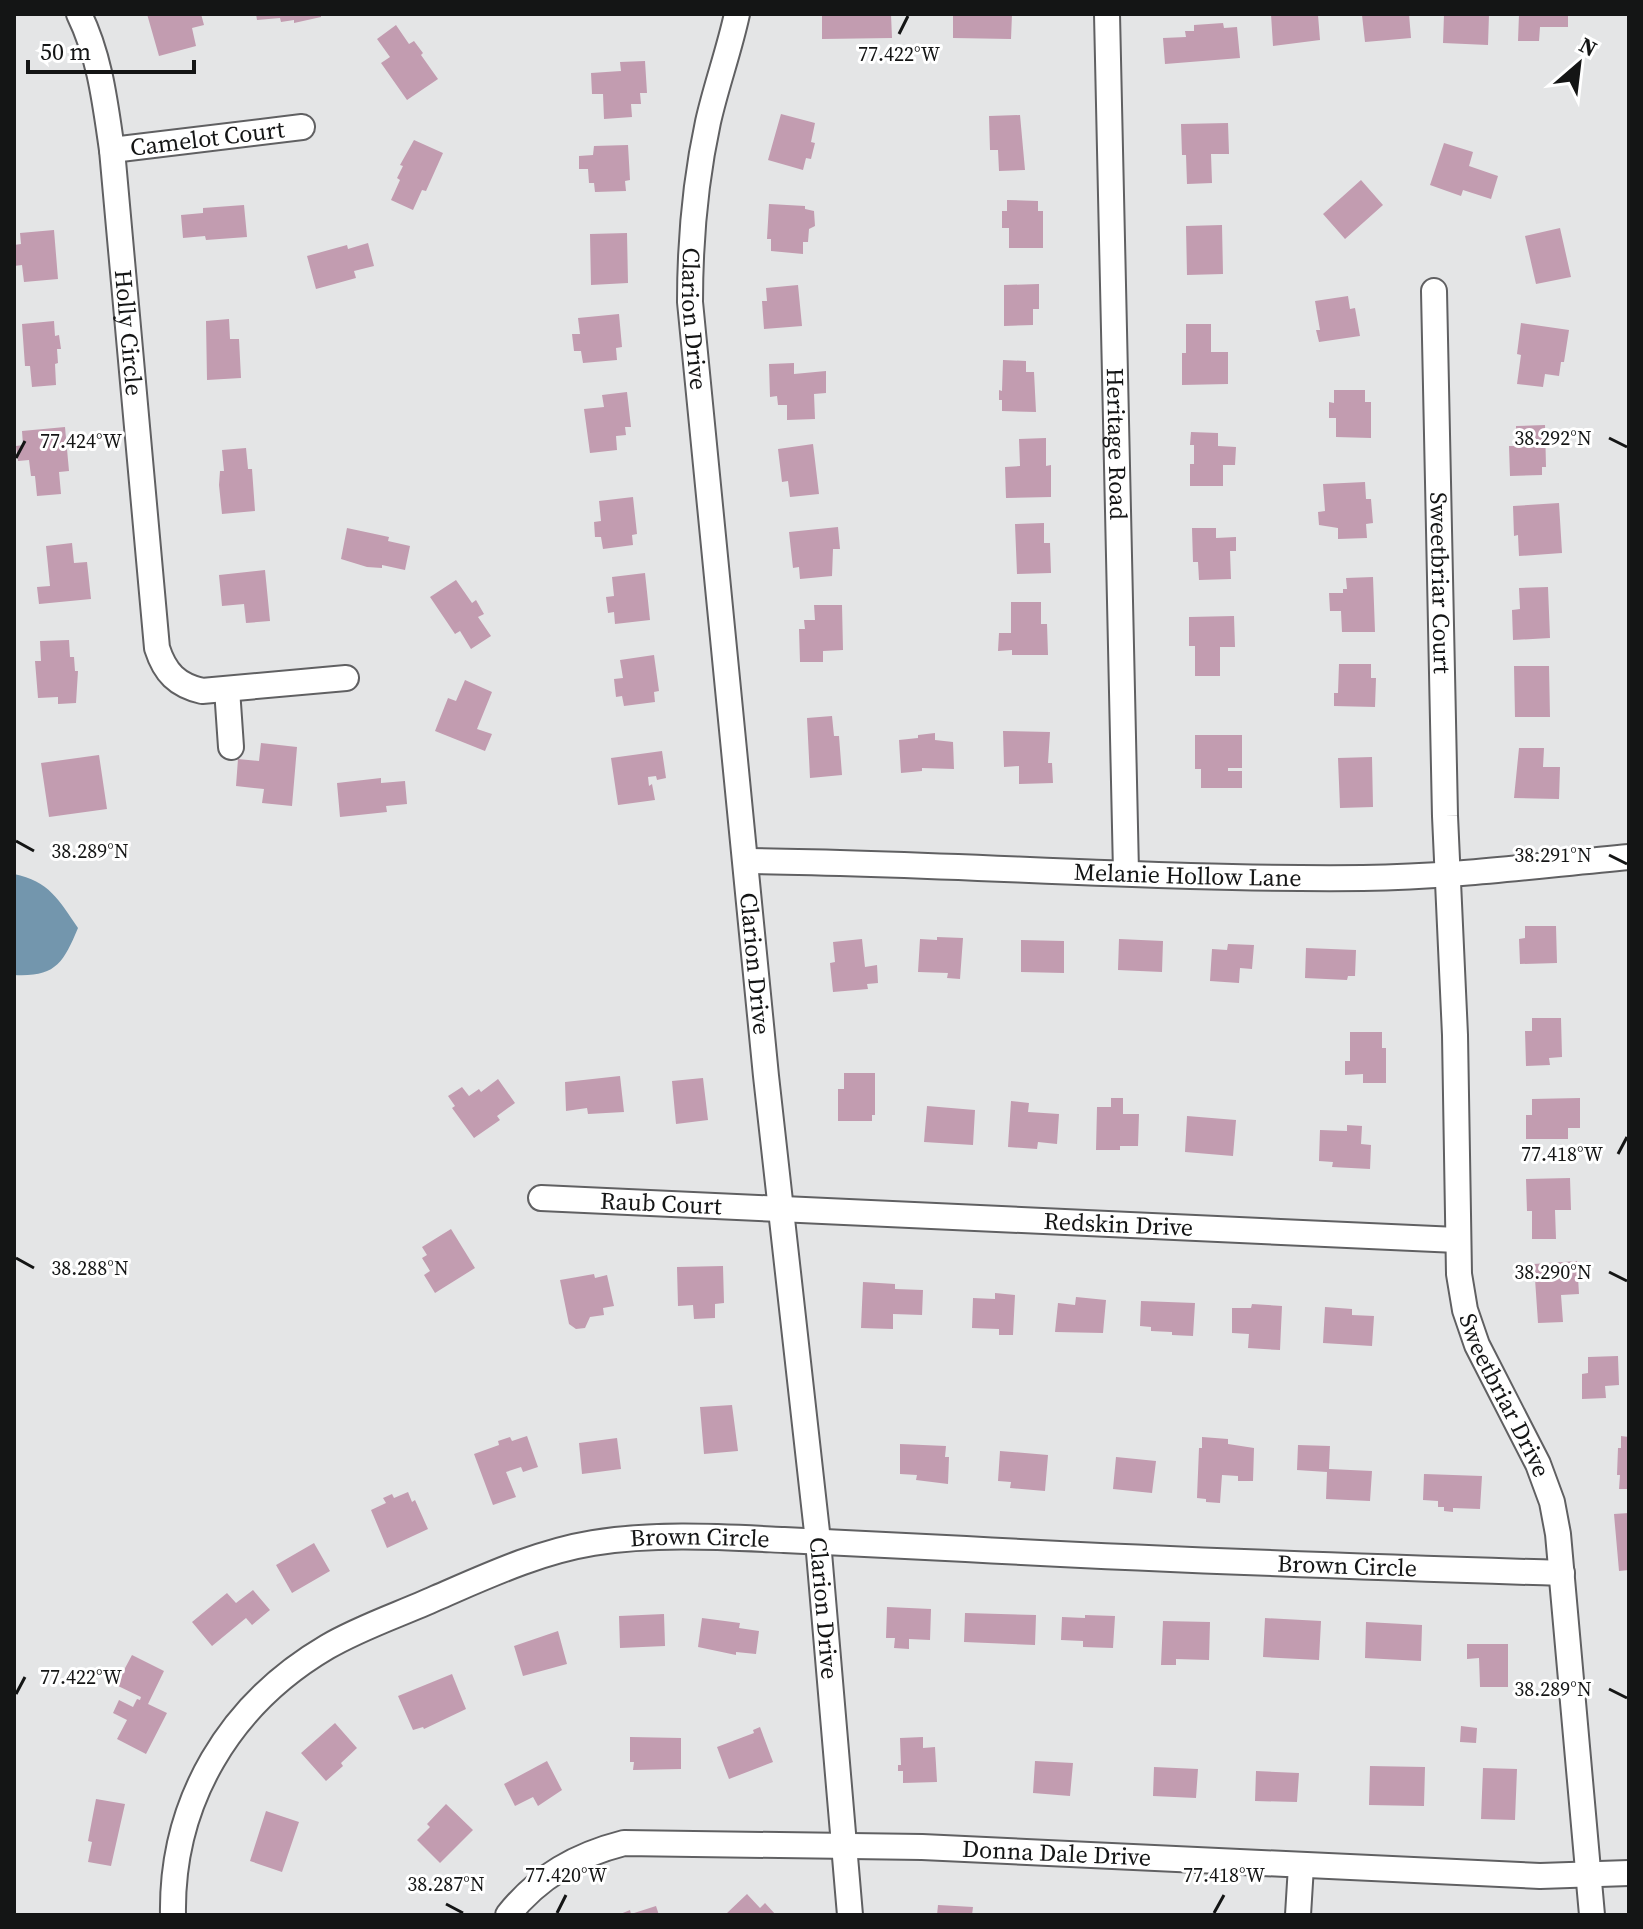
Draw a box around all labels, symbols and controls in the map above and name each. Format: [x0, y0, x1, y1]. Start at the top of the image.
scale bar [28, 24, 194, 74]
north arrow [1539, 24, 1619, 104]
text: N [1574, 29, 1603, 63]
text: 50 m [40, 35, 91, 68]
text: 77.422°W [858, 40, 941, 68]
street label: Camelot Court [128, 112, 286, 164]
street label: Clarion Drive [674, 247, 716, 391]
street label: Holly Circle [107, 268, 151, 397]
street label: Heritage Road [1099, 367, 1135, 521]
text: 38.292°N [1514, 424, 1592, 452]
text: 77.424°W [40, 427, 123, 455]
street label: Sweetbriar Court [1422, 492, 1459, 674]
text: 38.289°N [51, 837, 129, 865]
text: 38.291°N [1514, 841, 1592, 869]
street label: Melanie Hollow Lane [1073, 855, 1302, 894]
street label: Clarion Drive [732, 891, 779, 1036]
text: 77.418°W [1521, 1140, 1604, 1168]
street label: Raub Court [599, 1184, 723, 1222]
street label: Redskin Drive [1043, 1204, 1194, 1244]
text: 38.288°N [51, 1254, 129, 1282]
text: 38.290°N [1514, 1258, 1592, 1286]
street label: Sweetbriar Drive [1451, 1309, 1558, 1482]
street label: Brown Circle [629, 1520, 770, 1555]
street label: Clarion Drive [802, 1536, 847, 1681]
street label: Brown Circle [1277, 1546, 1417, 1584]
text: 77.422°W [40, 1663, 123, 1691]
text: 38.289°N [1514, 1675, 1592, 1703]
street label: Donna Dale Drive [961, 1832, 1152, 1874]
text: 77.420°W [525, 1861, 608, 1889]
text: 77.418°W [1183, 1861, 1266, 1889]
text: 38.287°N [407, 1870, 485, 1898]

